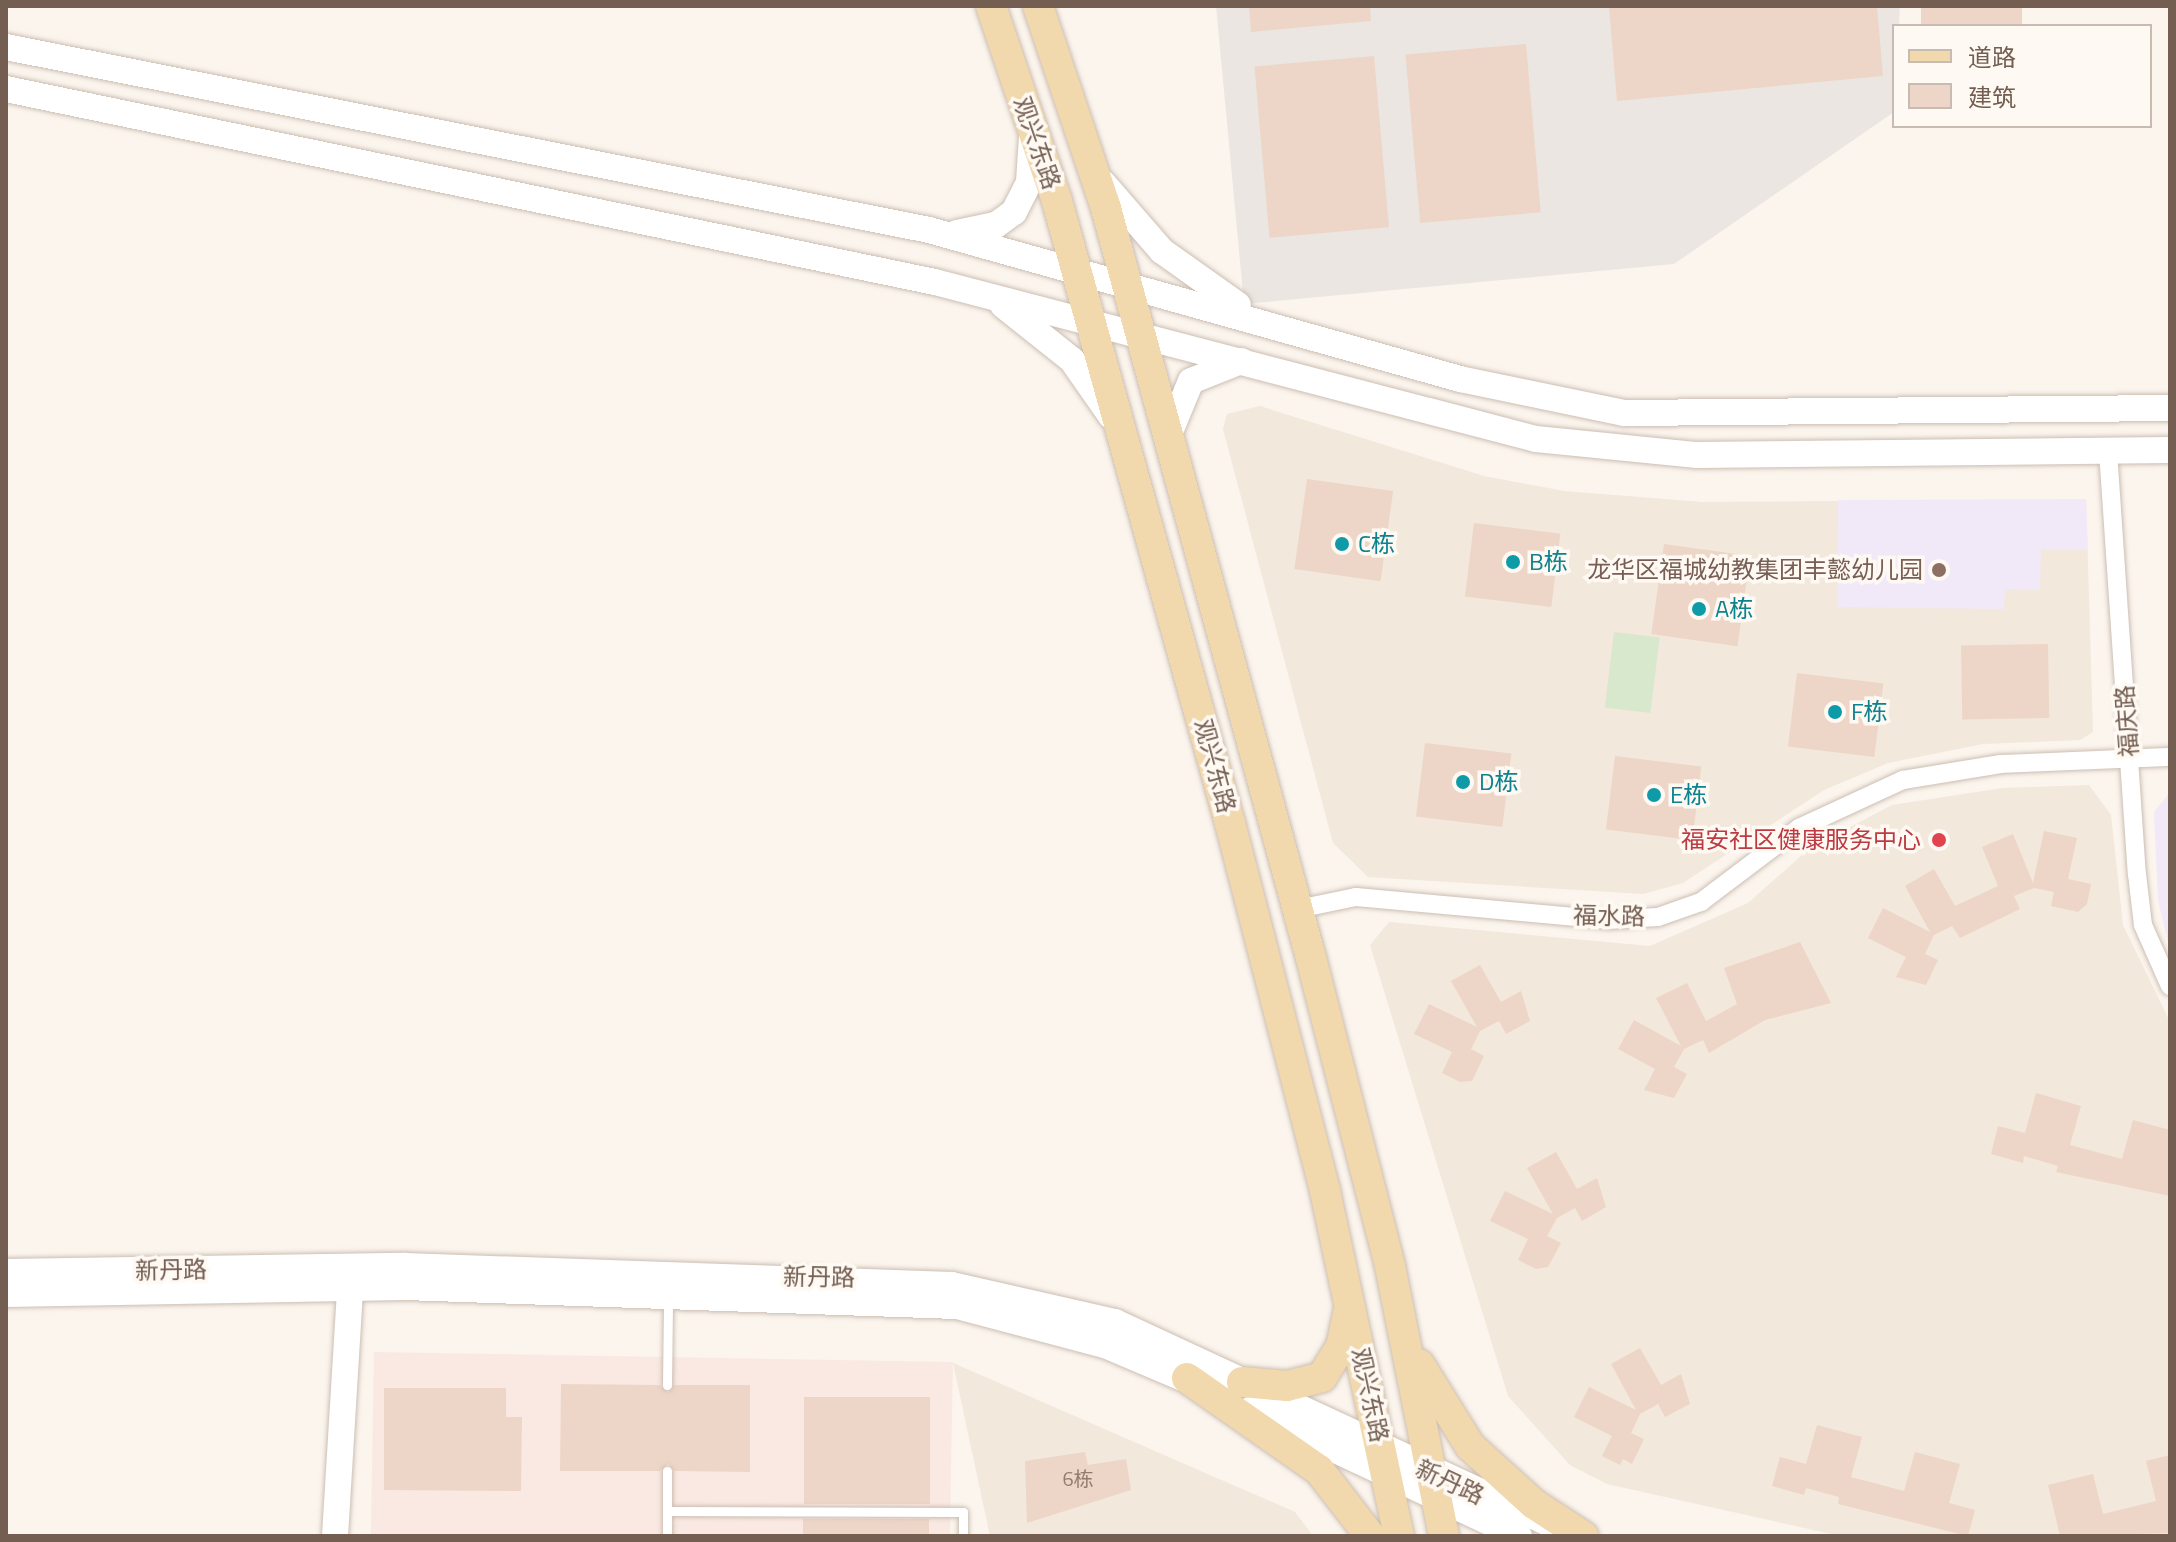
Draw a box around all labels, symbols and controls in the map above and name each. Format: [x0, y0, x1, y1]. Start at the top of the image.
legend [1892, 24, 2152, 128]
text: 道路 [1968, 39, 2016, 75]
text: 建筑 [1968, 79, 2016, 115]
street label: 观兴东路 [1008, 93, 1066, 193]
place label: C栋 [1358, 530, 1395, 558]
marker: C栋 [1333, 535, 1351, 553]
place label: B栋 [1529, 548, 1568, 576]
marker: B栋 [1504, 553, 1522, 571]
place label: 龙华区福城幼教集团丰懿幼儿园 [1587, 556, 1923, 584]
marker: 龙华区福城幼教集团丰懿幼儿园 [1930, 561, 1948, 579]
place label: A栋 [1715, 595, 1753, 623]
marker: A栋 [1690, 600, 1708, 618]
street label: 福庆路 [2110, 684, 2144, 758]
place label: F栋 [1851, 698, 1888, 726]
marker: F栋 [1826, 703, 1844, 721]
street label: 观兴东路 [1189, 716, 1241, 816]
place label: D栋 [1479, 768, 1518, 796]
marker: D栋 [1454, 773, 1472, 791]
place label: E栋 [1670, 781, 1707, 809]
marker: E栋 [1645, 786, 1663, 804]
place label: 福安社区健康服务中心 [1681, 826, 1921, 854]
marker: 福安社区健康服务中心 [1928, 829, 1950, 851]
street label: 福水路 [1573, 901, 1645, 931]
street label: 新丹路 [135, 1255, 207, 1285]
street label: 新丹路 [783, 1262, 855, 1292]
street label: 观兴东路 [1346, 1345, 1394, 1445]
street label: 新丹路 [1411, 1454, 1489, 1510]
house number: 6栋 [1062, 1466, 1094, 1490]

